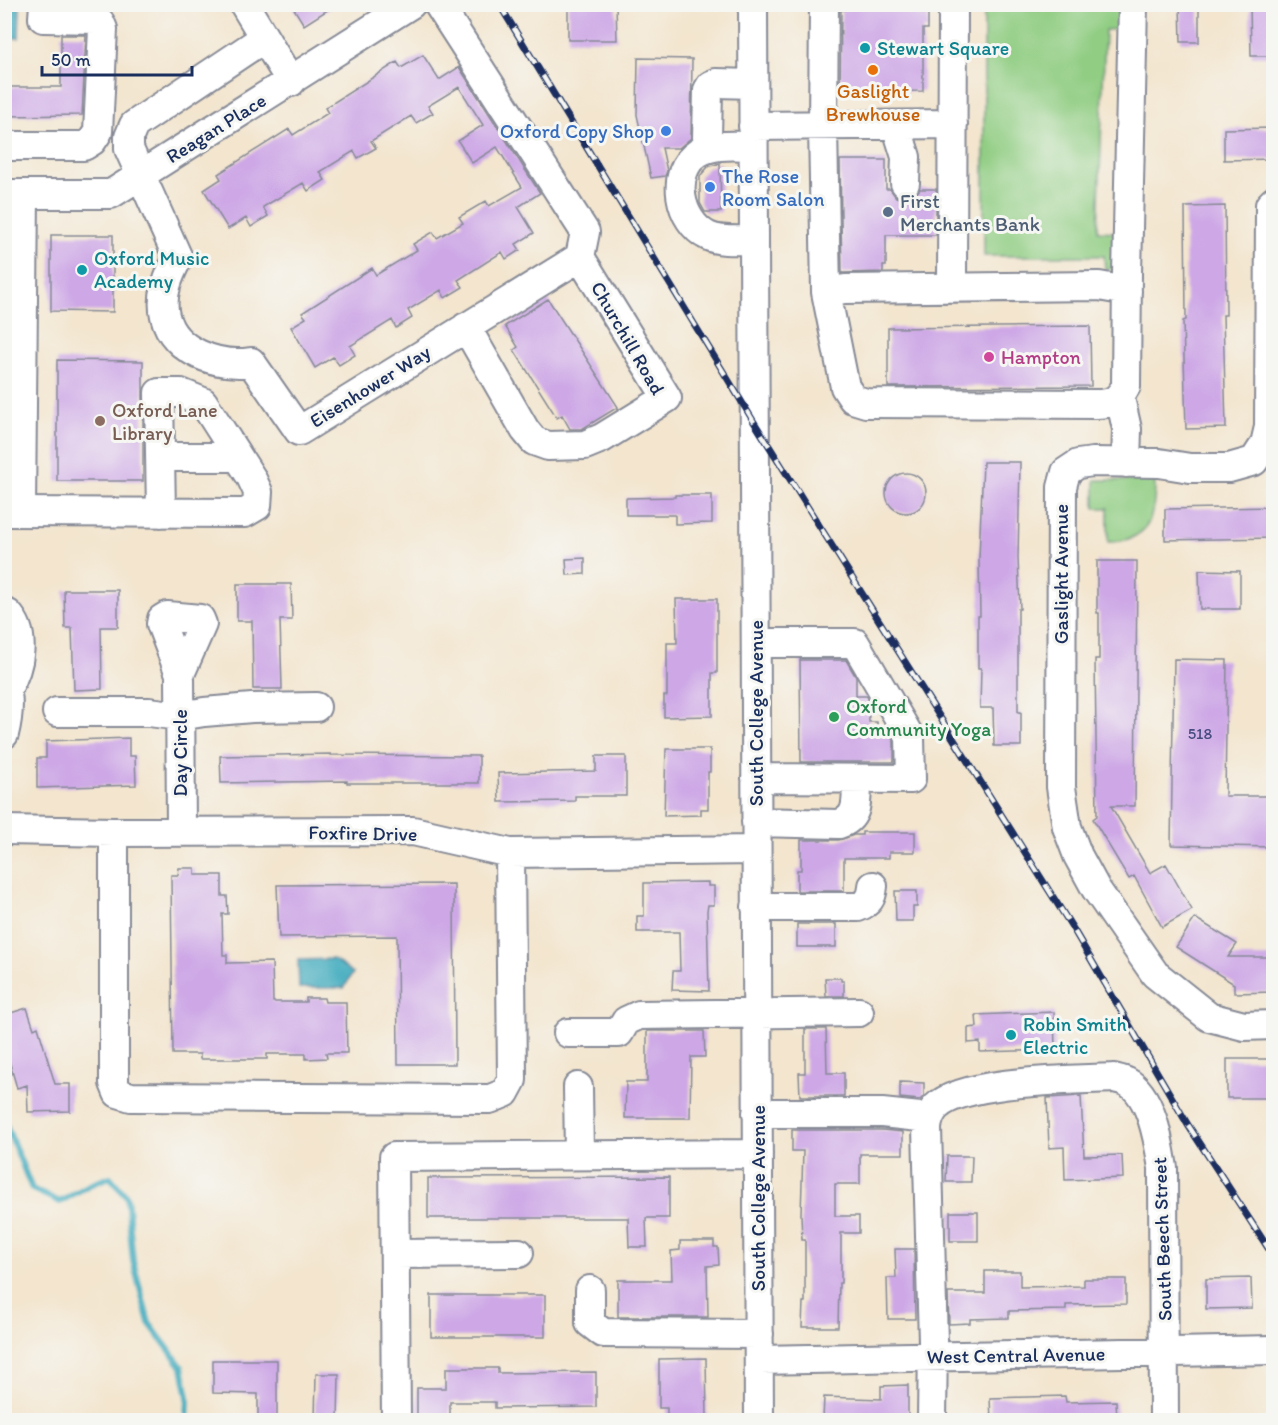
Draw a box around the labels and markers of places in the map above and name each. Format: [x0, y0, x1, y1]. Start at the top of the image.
place label: Stewart Square [877, 36, 1009, 60]
marker: Stewart Square [858, 41, 872, 55]
marker: Gaslight Brewhouse [866, 63, 880, 77]
place label: Gaslight Brewhouse [826, 79, 920, 126]
place label: Oxford Copy Shop [500, 119, 654, 143]
marker: Oxford Copy Shop [659, 124, 673, 138]
place label: The Rose Room Salon [722, 164, 825, 211]
marker: The Rose Room Salon [703, 180, 717, 194]
place label: First Merchants Bank [900, 189, 1040, 236]
marker: First Merchants Bank [881, 205, 895, 219]
place label: Oxford Music Academy [94, 246, 209, 293]
marker: Oxford Music Academy [75, 263, 89, 277]
place label: Hampton [1001, 345, 1081, 369]
marker: Hampton [982, 350, 996, 364]
place label: Oxford Lane Library [112, 398, 218, 445]
marker: Oxford Lane Library [93, 414, 107, 428]
place label: Oxford Community Yoga [846, 694, 991, 741]
marker: Oxford Community Yoga [827, 710, 841, 724]
place label: Robin Smith Electric [1023, 1012, 1127, 1059]
marker: Robin Smith Electric [1004, 1028, 1018, 1042]

